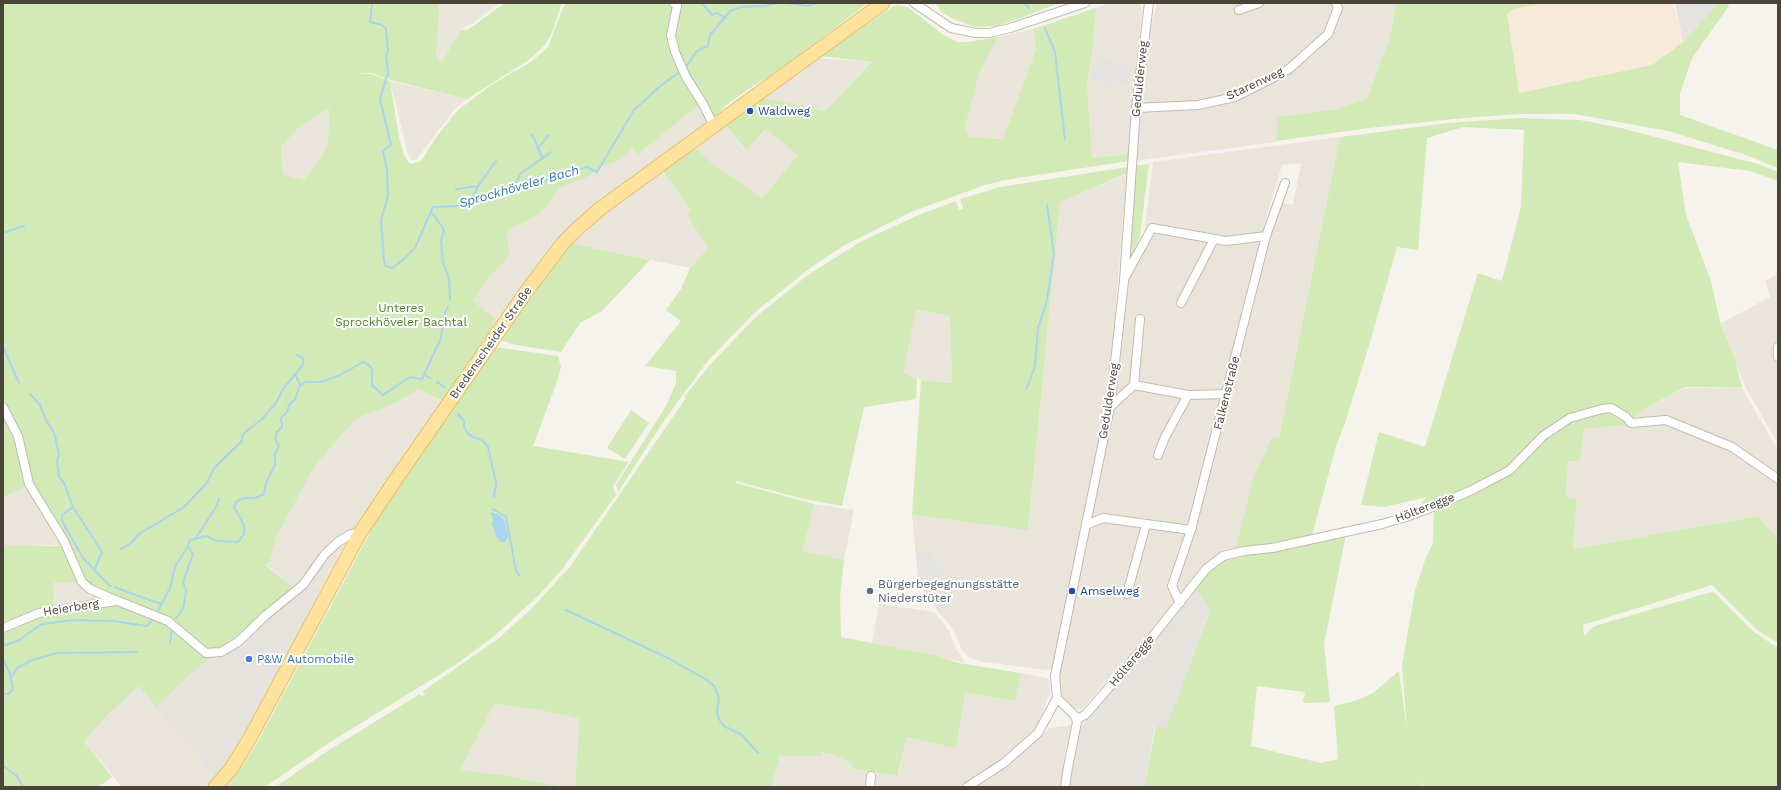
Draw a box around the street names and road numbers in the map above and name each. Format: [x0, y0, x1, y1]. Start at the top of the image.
street label: Gedulderweg [1129, 40, 1151, 118]
street label: Starenweg [1224, 64, 1286, 104]
street label: Bredenscheider Straße [447, 284, 535, 402]
street label: Falkenstraße [1211, 355, 1243, 431]
street label: Gedulderweg [1096, 362, 1122, 440]
street label: Hölteregge [1393, 490, 1457, 526]
street label: Heierberg [42, 597, 100, 619]
street label: Hölteregge [1106, 632, 1158, 690]

